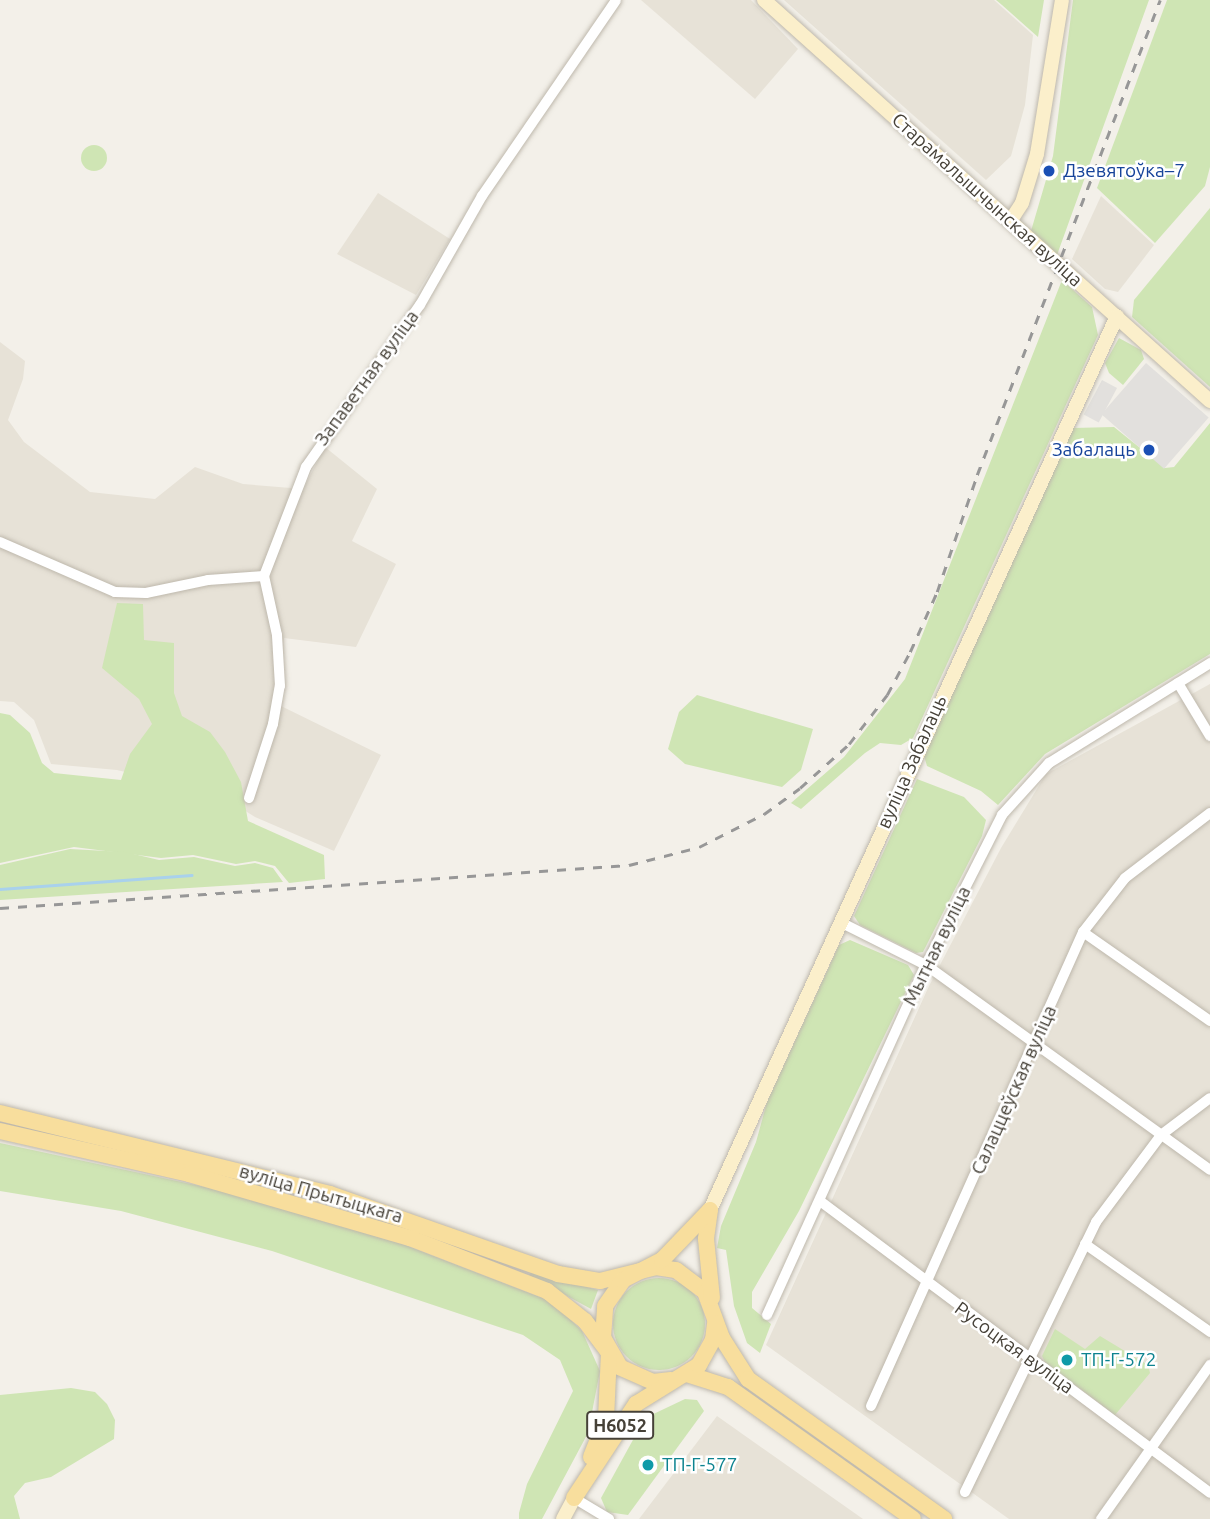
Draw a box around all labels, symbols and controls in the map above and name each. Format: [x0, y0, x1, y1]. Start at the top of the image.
street label: Старамалышчынская вуліца [887, 108, 1087, 292]
place label: Дзевятоўка–7 [1063, 160, 1185, 182]
marker: Дзевятоўка–7 [1041, 163, 1057, 179]
street label: Запаветная вуліца [310, 306, 424, 450]
place label: Забалаць [1052, 439, 1135, 461]
marker: Забалаць [1141, 442, 1157, 458]
street label: вуліца Забалаць [872, 692, 952, 832]
street label: Мытная вуліца [898, 882, 976, 1010]
street label: Салаццеўская вуліца [966, 1002, 1062, 1178]
street label: вуліца Прытыцкага [237, 1160, 405, 1228]
street label: Русоцкая вуліца [950, 1297, 1078, 1399]
place label: ТП-Г-572 [1081, 1349, 1156, 1371]
marker: ТП-Г-572 [1059, 1352, 1075, 1368]
road number: Н6052 [585, 1410, 655, 1440]
place label: ТП-Г-577 [662, 1454, 737, 1476]
marker: ТП-Г-577 [640, 1457, 656, 1473]

